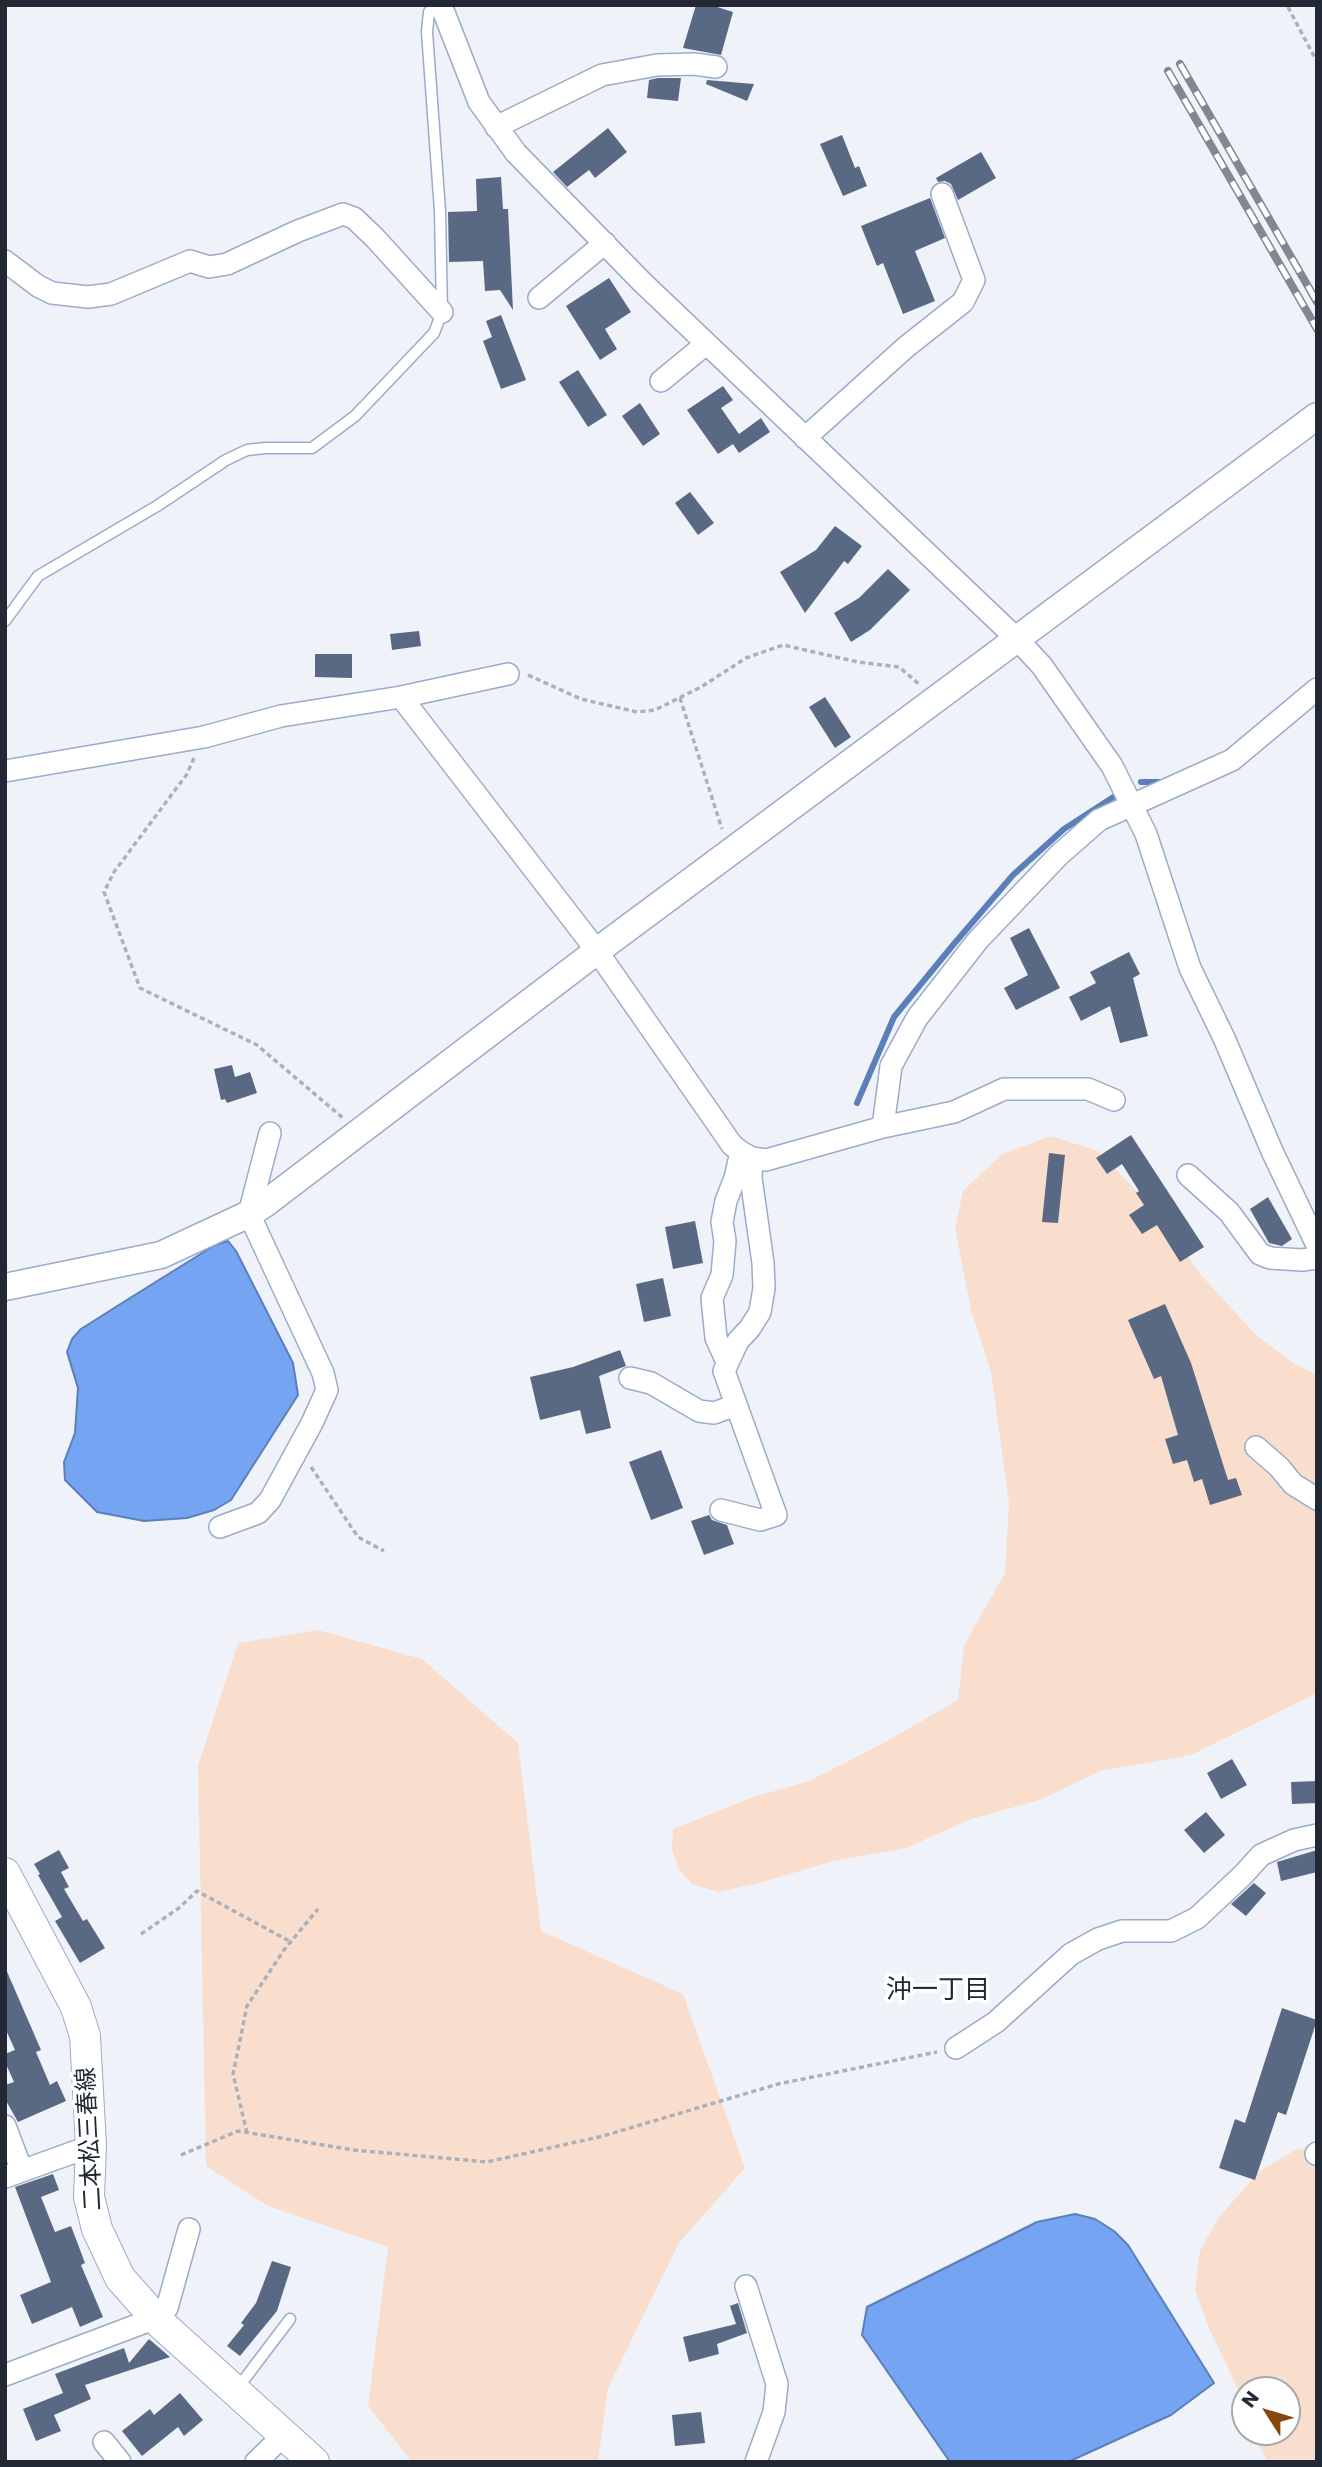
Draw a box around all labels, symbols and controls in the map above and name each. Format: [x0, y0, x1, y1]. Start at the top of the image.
district label: 沖一丁目 [886, 1975, 990, 2007]
street label: 二本松三春線 [73, 2066, 109, 2212]
north arrow [1231, 2376, 1301, 2446]
text: N [1235, 2385, 1266, 2413]

